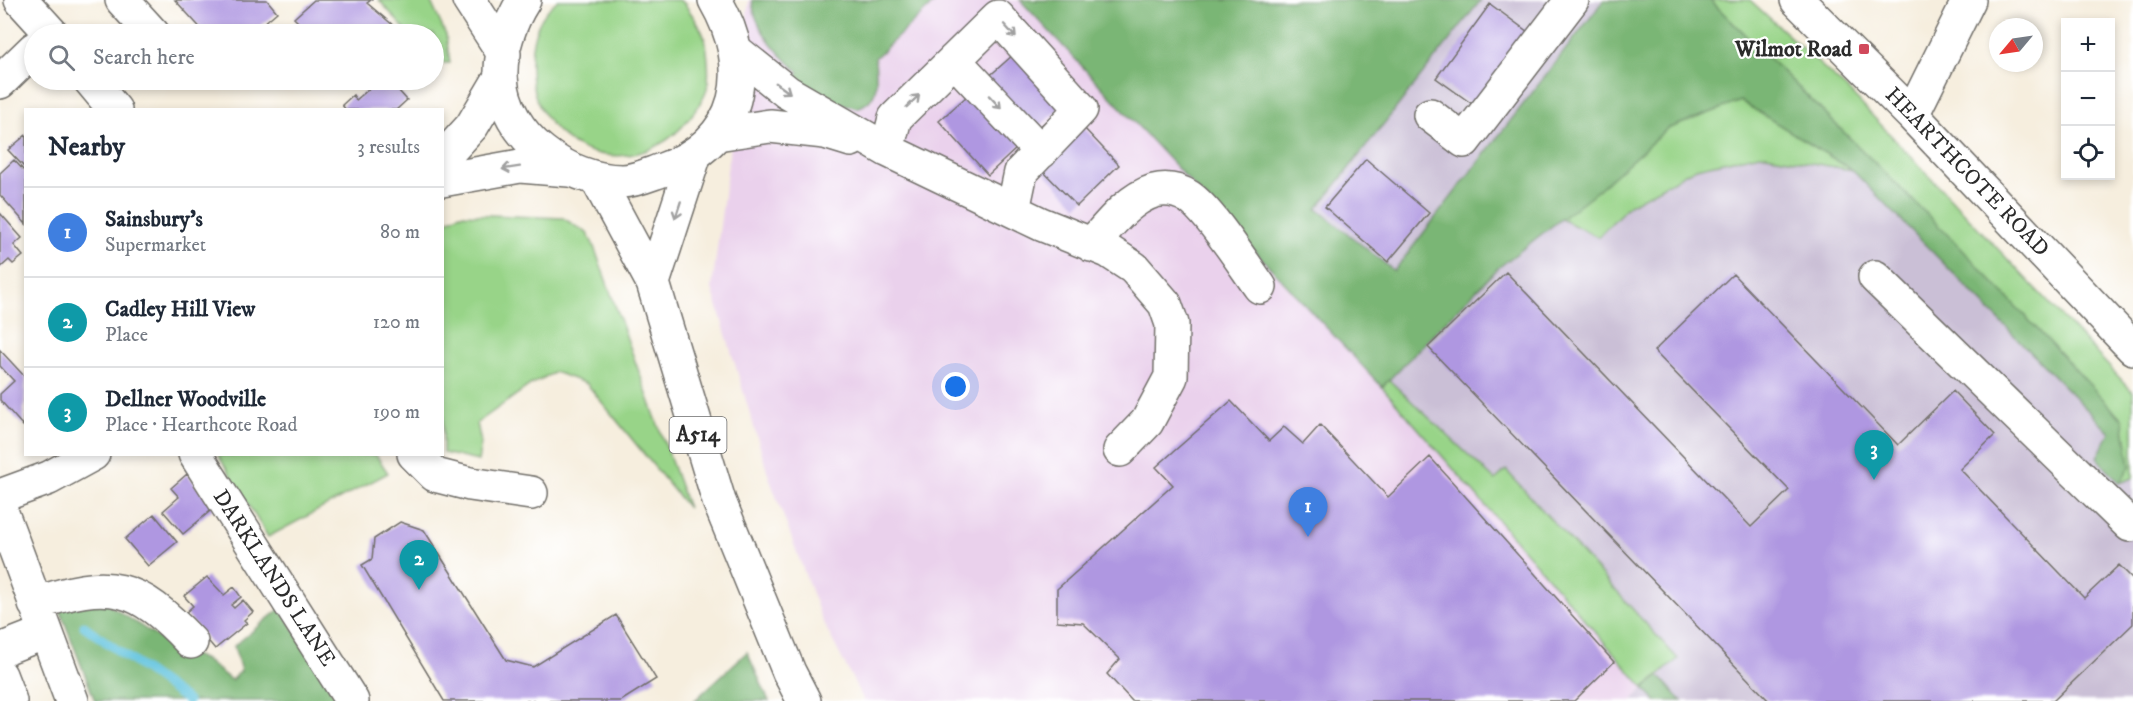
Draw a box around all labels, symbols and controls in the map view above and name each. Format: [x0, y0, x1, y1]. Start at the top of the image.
north arrow [1989, 18, 2043, 72]
map controls [2061, 18, 2115, 180]
button: + [2061, 18, 2115, 72]
one-way arrow [1003, 23, 1017, 38]
search box [24, 24, 444, 90]
place label: Wilmot Road [1734, 36, 1853, 63]
icon: search [45, 41, 78, 74]
marker: Wilmot Road [1857, 42, 1871, 56]
text: Search here [93, 44, 195, 71]
button: − [2061, 72, 2115, 126]
one-way arrow [774, 82, 790, 95]
street label: HEARTHCOTE ROAD [1879, 82, 2055, 262]
one-way arrow [905, 93, 920, 108]
one-way arrow [987, 95, 1002, 110]
button: locate [2061, 126, 2115, 180]
text: Nearby [48, 131, 125, 164]
text: 3 results [357, 135, 420, 160]
one-way arrow [502, 162, 522, 173]
one-way arrow [671, 200, 682, 219]
text: Sainsbury's [105, 206, 203, 233]
text: 1 [64, 220, 71, 245]
text: 80 m [380, 220, 420, 245]
text: Supermarket [105, 233, 206, 258]
text: Cadley Hill View [105, 296, 255, 323]
text: 2 [63, 310, 72, 335]
text: 120 m [373, 310, 420, 335]
text: Place [105, 323, 148, 348]
your location [941, 372, 970, 401]
text: Dellner Woodville [105, 386, 266, 413]
text: 3 [64, 400, 71, 425]
text: 190 m [373, 400, 420, 425]
text: Place · Hearthcote Road [105, 413, 298, 438]
road number: A514 [670, 417, 726, 453]
pin: 3 [1854, 430, 1894, 480]
street label: DARKLANDS LANE [207, 485, 341, 671]
pin: 1 [1288, 488, 1328, 537]
pin: 2 [400, 540, 438, 590]

